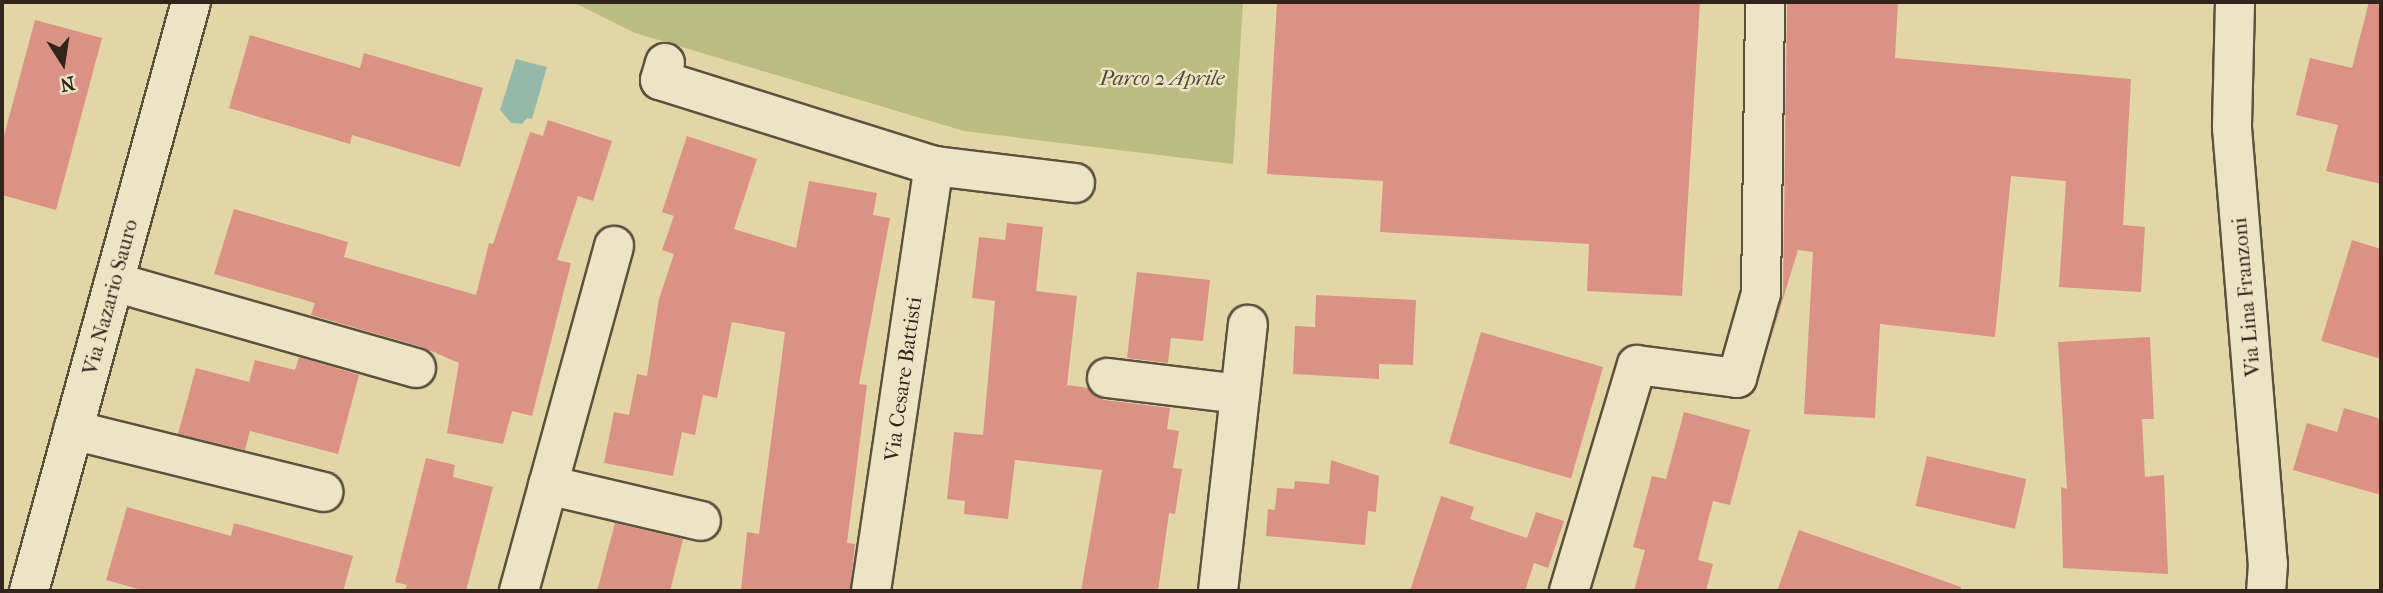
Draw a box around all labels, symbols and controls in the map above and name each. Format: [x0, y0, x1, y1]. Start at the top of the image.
north arrow [28, 28, 98, 98]
park label: Parco 2 Aprile [1099, 65, 1225, 91]
text: N [58, 71, 77, 96]
street label: Via Nazario Sauro [77, 216, 143, 378]
street label: Via Lina Franzoni [2226, 216, 2266, 378]
street label: Via Cesare Battisti [879, 295, 927, 463]

